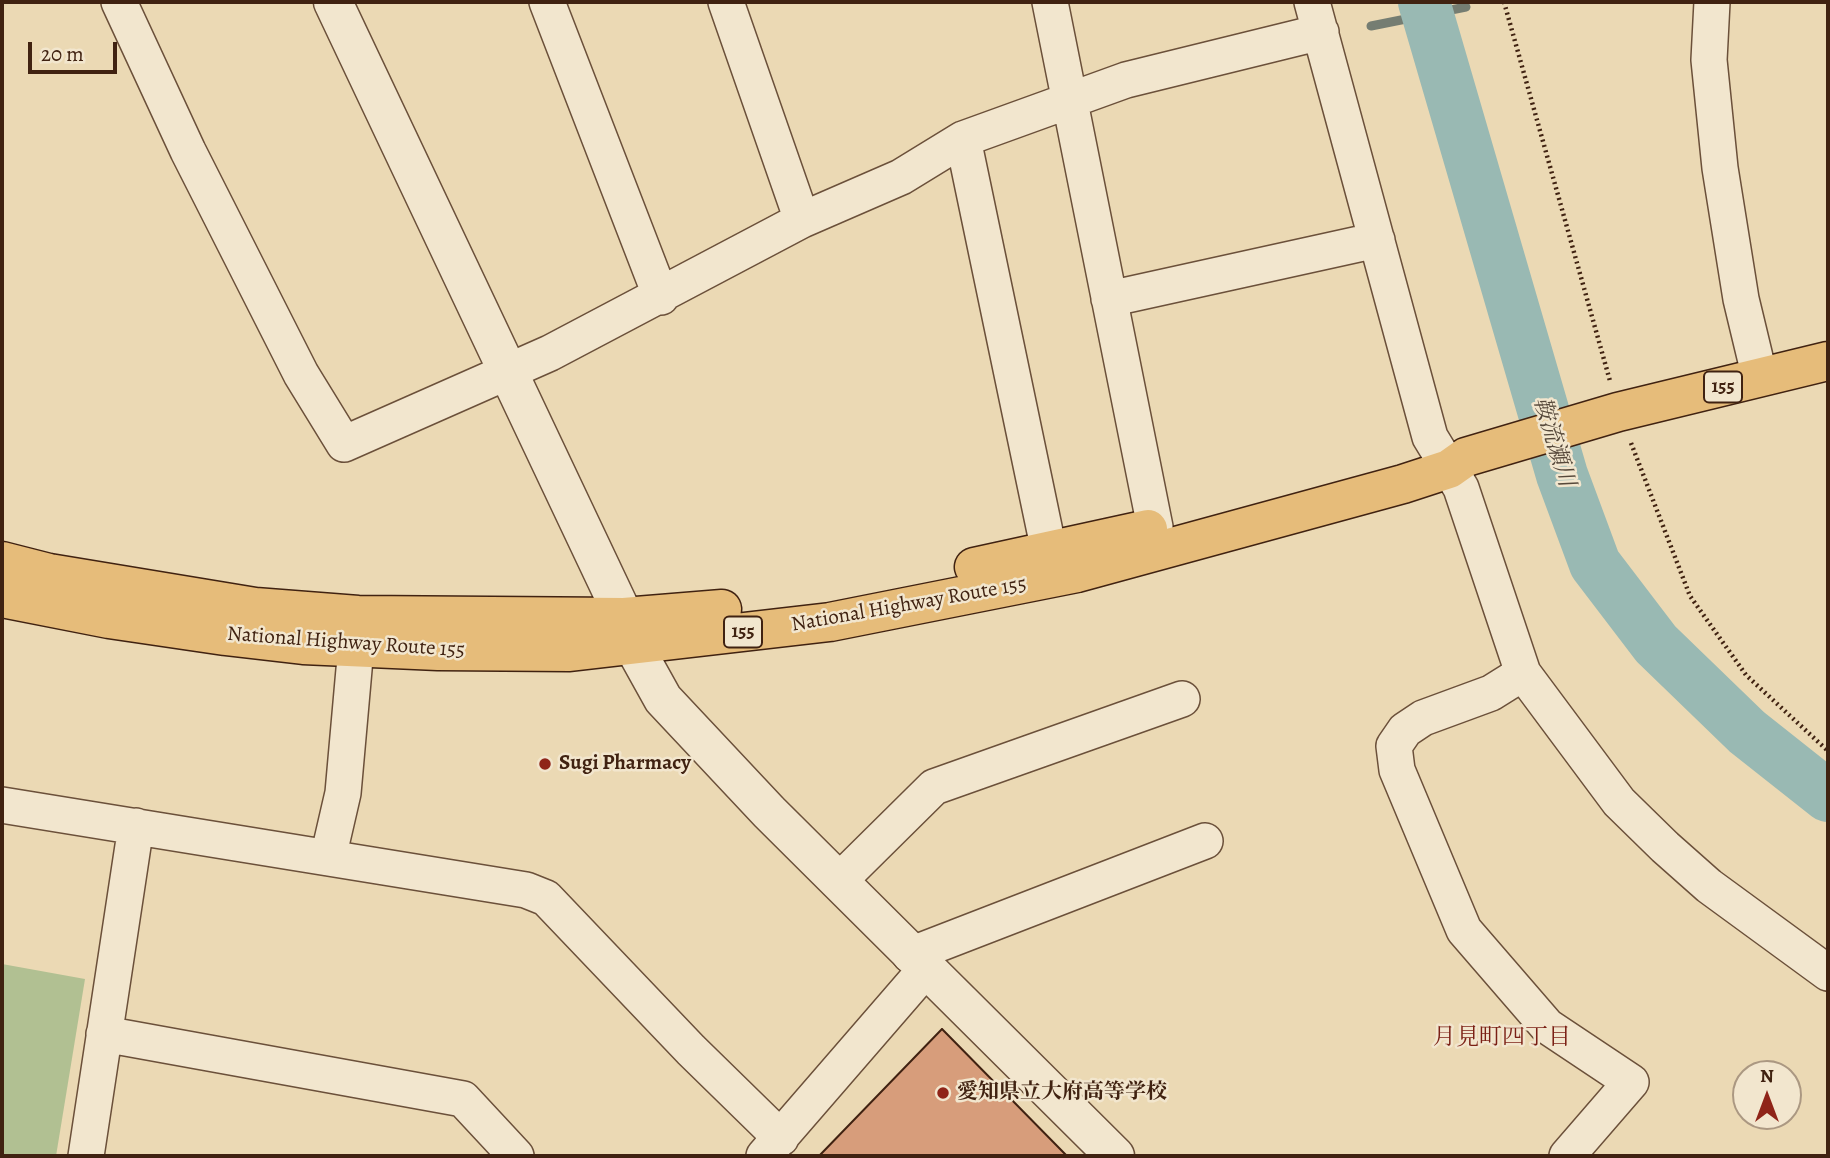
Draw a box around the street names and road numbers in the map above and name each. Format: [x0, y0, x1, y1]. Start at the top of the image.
road number: 155 [1704, 372, 1742, 402]
street label: National Highway Route 155 [789, 572, 1029, 638]
road number: 155 [724, 617, 762, 648]
street label: National Highway Route 155 [226, 622, 466, 664]

